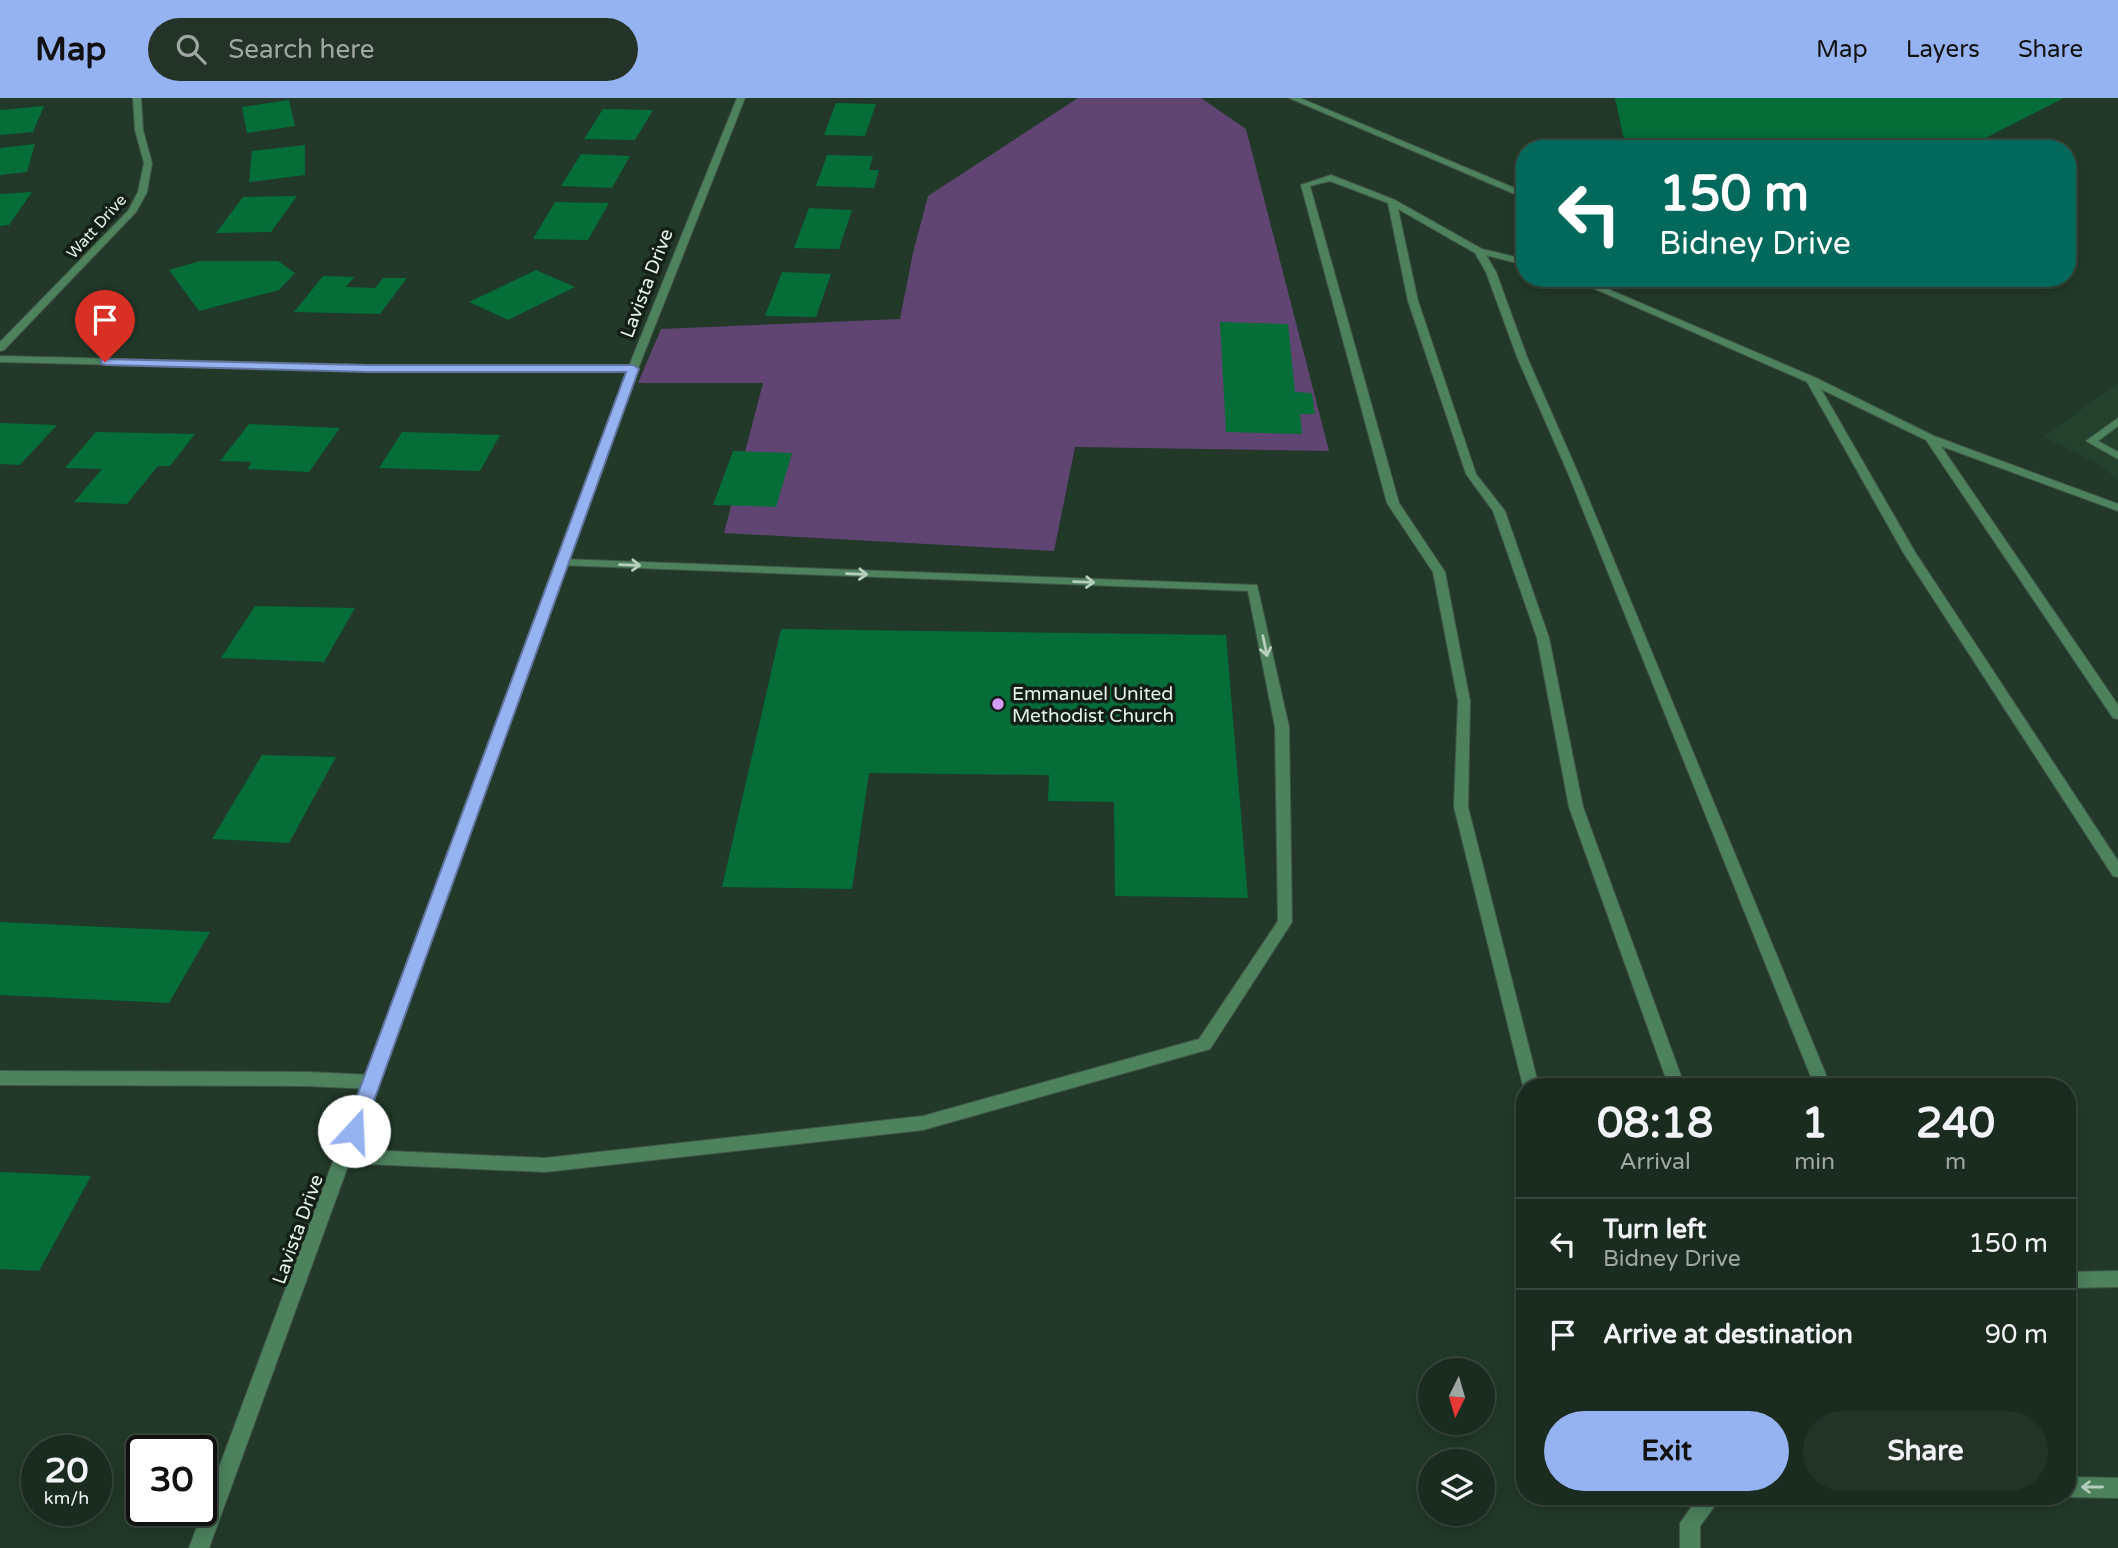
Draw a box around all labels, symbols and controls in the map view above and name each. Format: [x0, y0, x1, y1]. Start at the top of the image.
search box [148, 18, 638, 81]
text: Map [35, 30, 106, 69]
icon: search [172, 30, 210, 68]
text: Search here [228, 34, 374, 65]
text: Map [1816, 35, 1868, 64]
text: Layers [1906, 35, 1980, 64]
text: Share [2018, 35, 2083, 64]
text: 150 m [1659, 165, 1809, 224]
icon: left [1544, 168, 1635, 259]
street label: Watt Drive [62, 190, 131, 263]
text: Bidney Drive [1659, 225, 1851, 263]
street label: Lavista Drive [616, 226, 678, 341]
pin [75, 290, 135, 362]
icon: arrive [86, 301, 124, 339]
one-way arrow [618, 559, 641, 572]
one-way arrow [845, 567, 868, 580]
one-way arrow [1073, 575, 1096, 588]
one-way arrow [1259, 634, 1273, 657]
place label: Emmanuel United Methodist Church [1012, 683, 1174, 727]
marker: Emmanuel United Methodist Church [990, 696, 1006, 712]
position arrow [317, 1094, 391, 1168]
text: 08:18 [1597, 1098, 1713, 1149]
text: 1 [1801, 1098, 1828, 1149]
text: 240 [1916, 1098, 1995, 1149]
text: Arrival [1620, 1148, 1691, 1176]
text: min [1794, 1148, 1835, 1176]
text: m [1945, 1148, 1966, 1176]
street label: Lavista Drive [268, 1172, 328, 1287]
text: Turn left [1603, 1214, 1706, 1245]
icon: left [1544, 1225, 1582, 1263]
text: 150 m [1968, 1228, 2048, 1259]
text: Bidney Drive [1603, 1245, 1741, 1273]
icon: arrive [1544, 1316, 1582, 1354]
text: Arrive at destination [1603, 1319, 1853, 1350]
text: 90 m [1985, 1319, 2048, 1350]
north arrow [1418, 1358, 1494, 1435]
map controls [1418, 1358, 1495, 1526]
button: Exit [1544, 1411, 1789, 1491]
button: Share [1803, 1411, 2048, 1491]
speed limit sign: 30 [126, 1435, 217, 1526]
button: layers [1418, 1449, 1495, 1526]
text: 20 [45, 1450, 88, 1492]
one-way arrow [2081, 1481, 2104, 1494]
text: km/h [44, 1487, 89, 1509]

